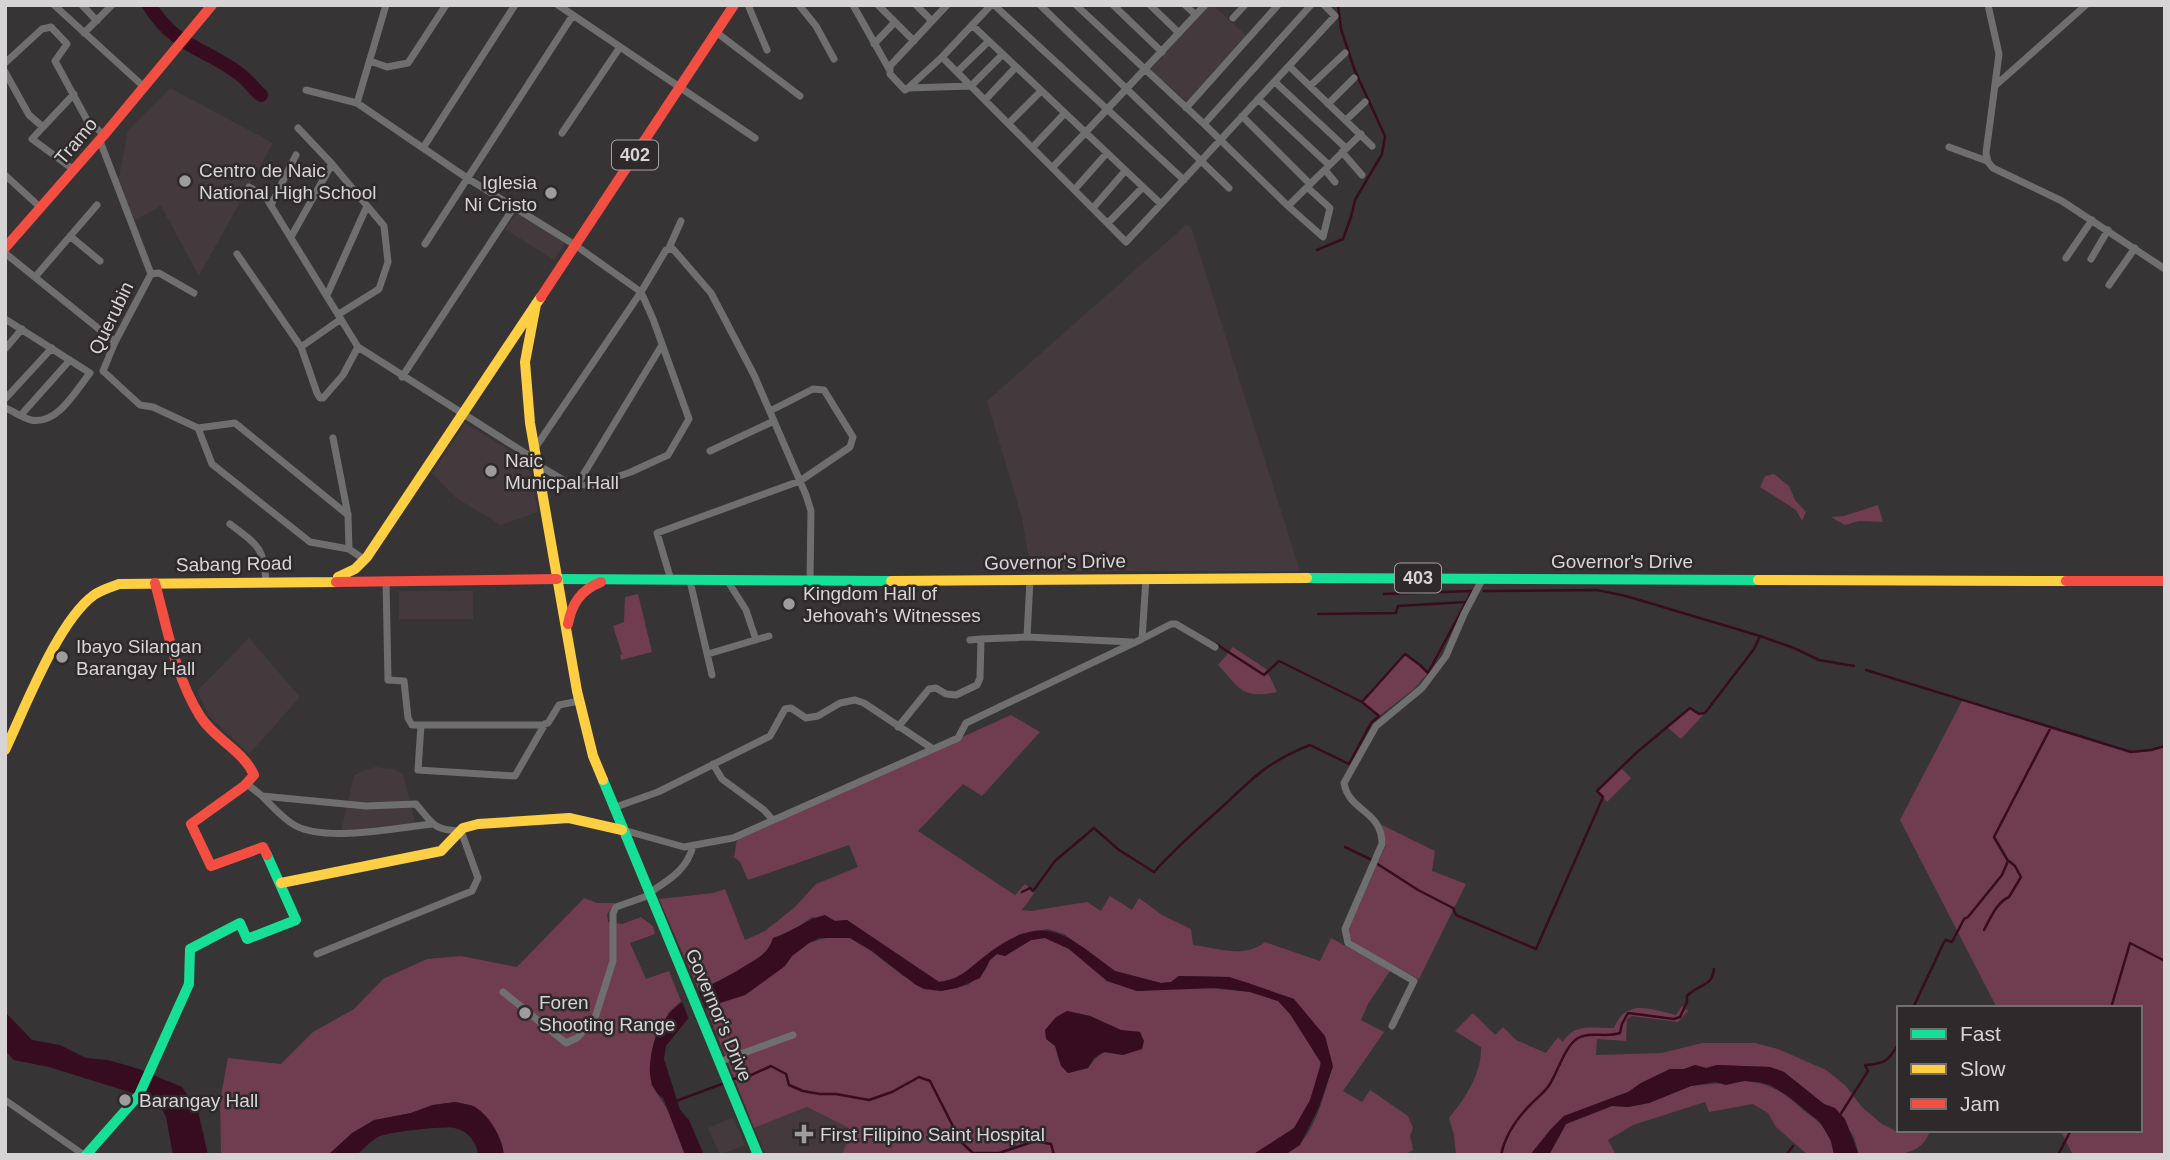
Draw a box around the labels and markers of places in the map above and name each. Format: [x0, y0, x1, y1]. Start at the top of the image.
place label: Centro de Naic National High School [199, 160, 376, 203]
place label: Iglesia Ni Cristo [464, 172, 537, 215]
marker: Centro de Naic National High School [177, 173, 193, 189]
marker: Iglesia Ni Cristo [543, 185, 559, 201]
place label: Naic Municpal Hall [505, 450, 619, 493]
marker: Naic Municpal Hall [483, 463, 499, 479]
place label: Kingdom Hall of Jehovah's Witnesses [803, 583, 981, 626]
marker: Kingdom Hall of Jehovah's Witnesses [781, 596, 797, 612]
place label: Ibayo Silangan Barangay Hall [76, 636, 202, 679]
marker: Ibayo Silangan Barangay Hall [54, 649, 70, 665]
place label: Foren Shooting Range [539, 992, 675, 1035]
marker: Foren Shooting Range [517, 1005, 533, 1021]
place label: Barangay Hall [139, 1090, 258, 1111]
marker: Barangay Hall [117, 1092, 133, 1108]
marker: First Filipino Saint Hospital [794, 1124, 814, 1144]
place label: First Filipino Saint Hospital [820, 1124, 1045, 1145]

